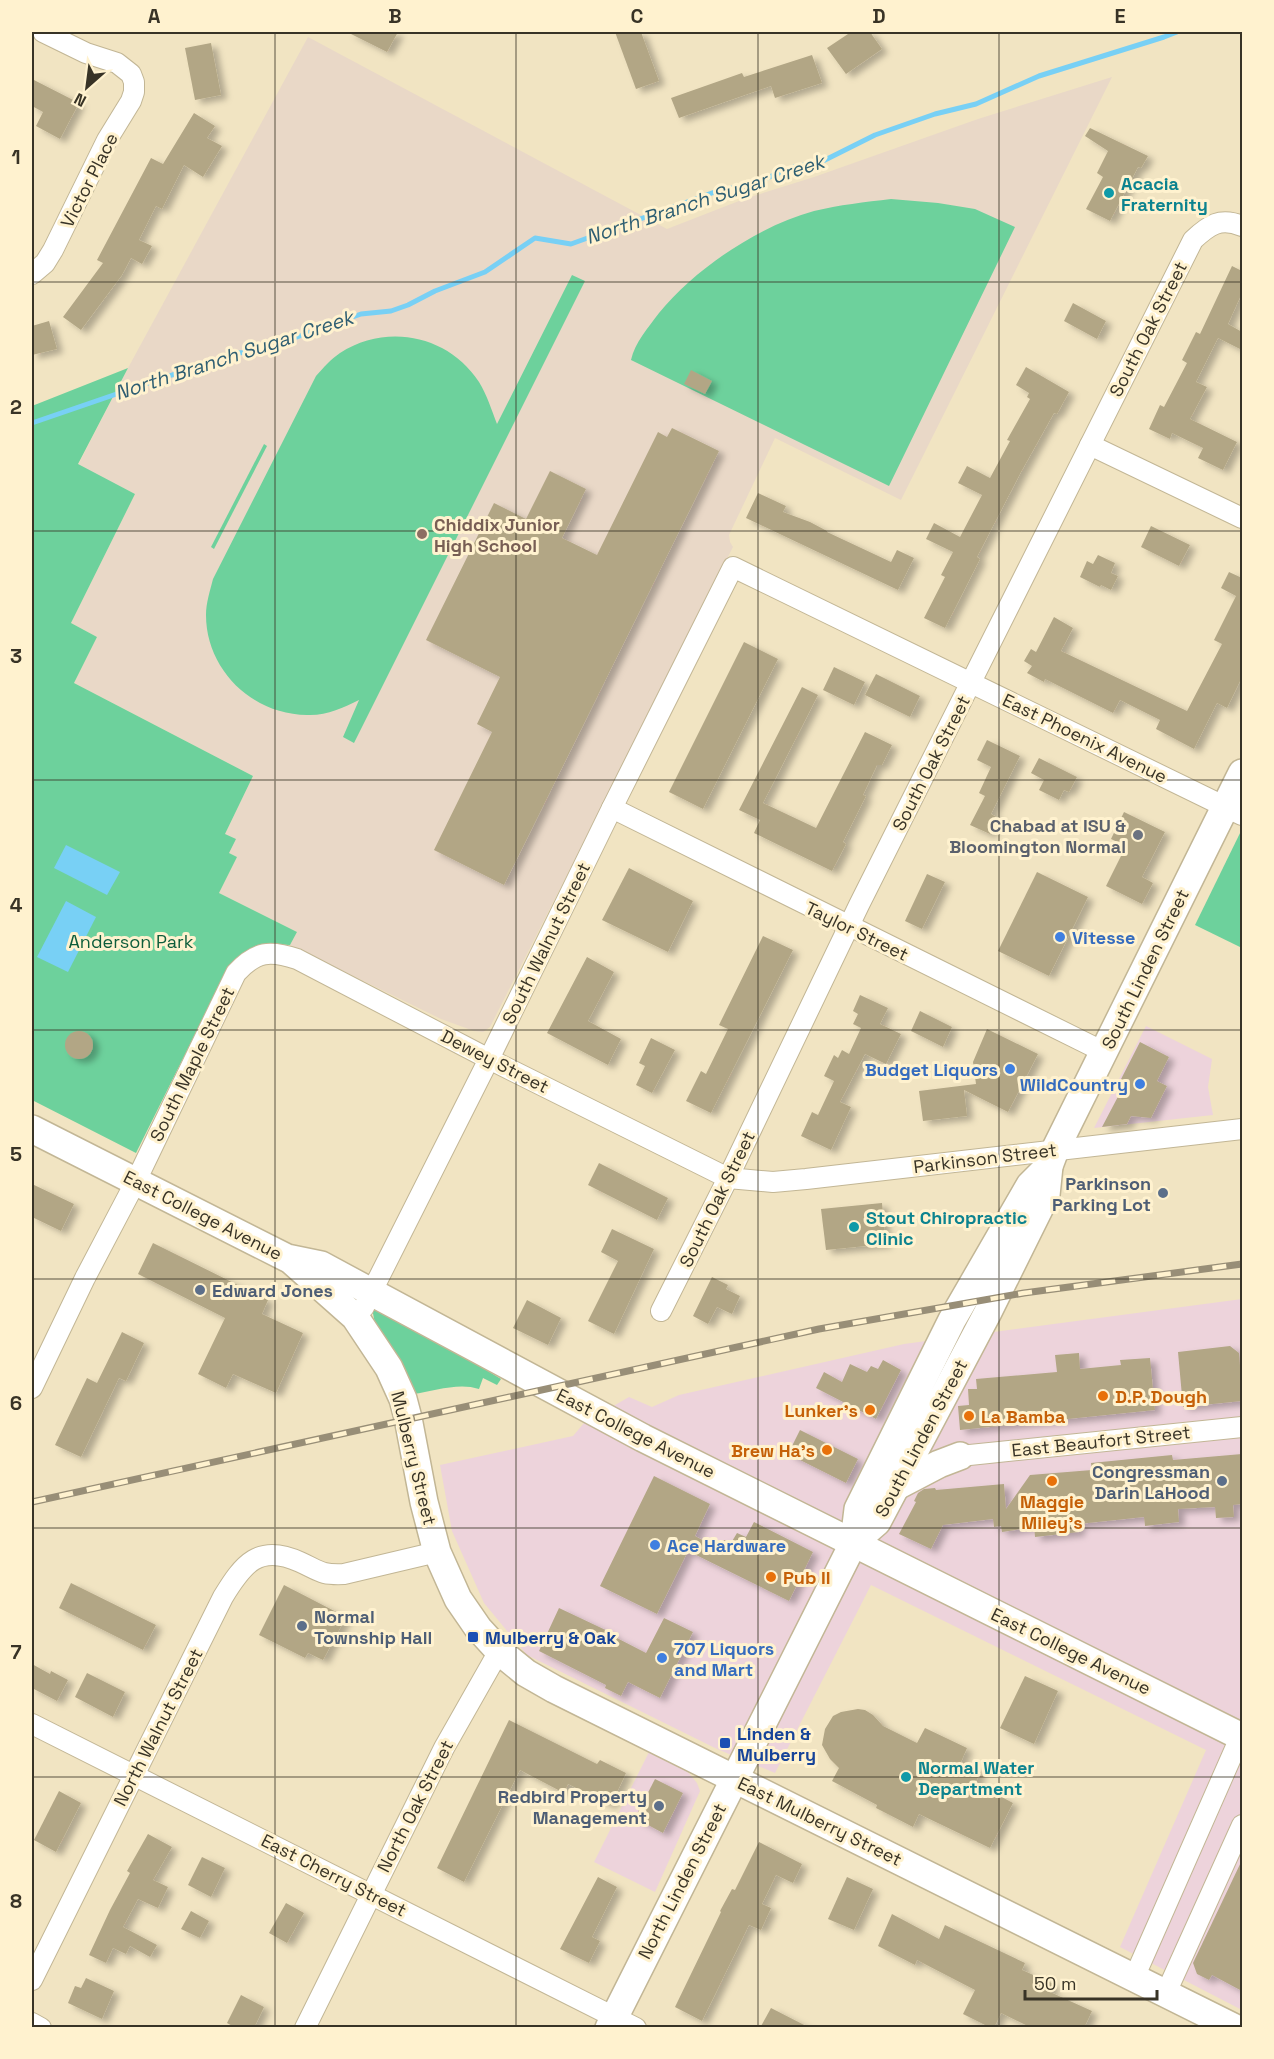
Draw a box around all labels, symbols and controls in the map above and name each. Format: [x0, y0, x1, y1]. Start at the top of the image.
text: A [148, 3, 161, 29]
text: B [388, 3, 402, 29]
text: C [631, 3, 644, 29]
text: D [872, 3, 886, 29]
text: E [1114, 3, 1126, 29]
north arrow [57, 57, 117, 117]
text: N [71, 88, 90, 112]
street label: Victor Place [55, 129, 123, 231]
text: 1 [11, 144, 21, 170]
water label: North Branch Sugar Creek [582, 147, 830, 250]
place label: Acacia Fraternity [1121, 172, 1208, 216]
marker: Acacia Fraternity [1102, 186, 1116, 200]
street label: South Oak Street [1104, 257, 1192, 401]
water label: North Branch Sugar Creek [111, 303, 359, 406]
text: 2 [10, 394, 22, 420]
place label: Chiddix Junior High School [434, 513, 560, 557]
marker: Chiddix Junior High School [415, 527, 429, 541]
text: 3 [10, 643, 22, 669]
street label: East Phoenix Avenue [999, 688, 1171, 788]
street label: South Oak Street [887, 691, 975, 835]
place label: Chabad at ISU & Bloomington Normal [949, 814, 1126, 858]
marker: Chabad at ISU & Bloomington Normal [1131, 828, 1145, 842]
street label: South Walnut Street [497, 858, 595, 1028]
street label: South Linden Street [1096, 885, 1194, 1053]
text: 4 [10, 892, 23, 918]
street label: Taylor Street [802, 896, 912, 966]
place label: Vitesse [1072, 926, 1135, 949]
park label: Anderson Park [69, 930, 194, 953]
marker: Vitesse [1053, 930, 1067, 944]
street label: South Maple Street [145, 983, 239, 1145]
street label: Dewey Street [437, 1024, 553, 1098]
place label: Budget Liquors [865, 1058, 998, 1081]
marker: Budget Liquors [1003, 1062, 1017, 1076]
place label: WildCountry [1020, 1073, 1128, 1096]
marker: WildCountry [1133, 1077, 1147, 1091]
street label: South Oak Street [674, 1127, 760, 1271]
street label: Parkinson Street [912, 1138, 1058, 1178]
text: 5 [10, 1141, 22, 1167]
street label: East College Avenue [120, 1165, 286, 1265]
place label: Parkinson Parking Lot [1052, 1172, 1151, 1216]
marker: Parkinson Parking Lot [1156, 1186, 1170, 1200]
place label: Stout Chiropractic Clinic [866, 1206, 1027, 1250]
marker: Stout Chiropractic Clinic [847, 1220, 861, 1234]
place label: Edward Jones [212, 1279, 333, 1302]
marker: Edward Jones [193, 1283, 207, 1297]
street label: South Linden Street [870, 1355, 972, 1521]
street label: East College Avenue [553, 1383, 719, 1483]
place label: D.P. Dough [1115, 1385, 1207, 1408]
street label: Mulberry Street [386, 1389, 442, 1527]
marker: D.P. Dough [1096, 1389, 1110, 1403]
text: 6 [10, 1390, 22, 1416]
place label: Lunker's [784, 1399, 858, 1422]
marker: Lunker's [863, 1403, 877, 1417]
place label: La Bamba [981, 1405, 1066, 1428]
marker: La Bamba [962, 1409, 976, 1423]
street label: East Beaufort Street [1010, 1420, 1192, 1462]
place label: Brew Ha's [731, 1439, 815, 1462]
marker: Brew Ha's [820, 1443, 834, 1457]
place label: Congressman Darin LaHood [1092, 1460, 1210, 1504]
marker: Maggie Miley's [1045, 1474, 1059, 1488]
marker: Congressman Darin LaHood [1215, 1474, 1229, 1488]
place label: Maggie Miley's [1020, 1490, 1084, 1534]
place label: Ace Hardware [667, 1534, 786, 1557]
marker: Ace Hardware [648, 1538, 662, 1552]
place label: Pub II [783, 1566, 831, 1589]
marker: Pub II [764, 1570, 778, 1584]
street label: East College Avenue [987, 1602, 1155, 1700]
place label: Normal Township Hall [314, 1605, 432, 1649]
marker: Normal Township Hall [295, 1619, 309, 1633]
place label: Mulberry & Oak [485, 1626, 616, 1649]
marker: Mulberry & Oak [466, 1630, 480, 1644]
place label: 707 Liquors and Mart [674, 1637, 774, 1681]
text: 7 [10, 1639, 22, 1665]
street label: North Walnut Street [108, 1644, 208, 1810]
marker: 707 Liquors and Mart [655, 1651, 669, 1665]
place label: Linden & Mulberry [737, 1722, 816, 1766]
street label: North Oak Street [372, 1736, 458, 1876]
marker: Linden & Mulberry [718, 1736, 732, 1750]
place label: Normal Water Department [918, 1756, 1034, 1800]
marker: Normal Water Department [899, 1770, 913, 1784]
street label: East Mulberry Street [734, 1771, 906, 1871]
place label: Redbird Property Management [498, 1785, 647, 1829]
street label: North Linden Street [633, 1799, 731, 1963]
marker: Redbird Property Management [652, 1799, 666, 1813]
street label: East Cherry Street [257, 1828, 411, 1922]
text: 8 [10, 1888, 22, 1914]
scale bar [1025, 1963, 1157, 2001]
text: 50 m [1034, 1972, 1076, 1995]

